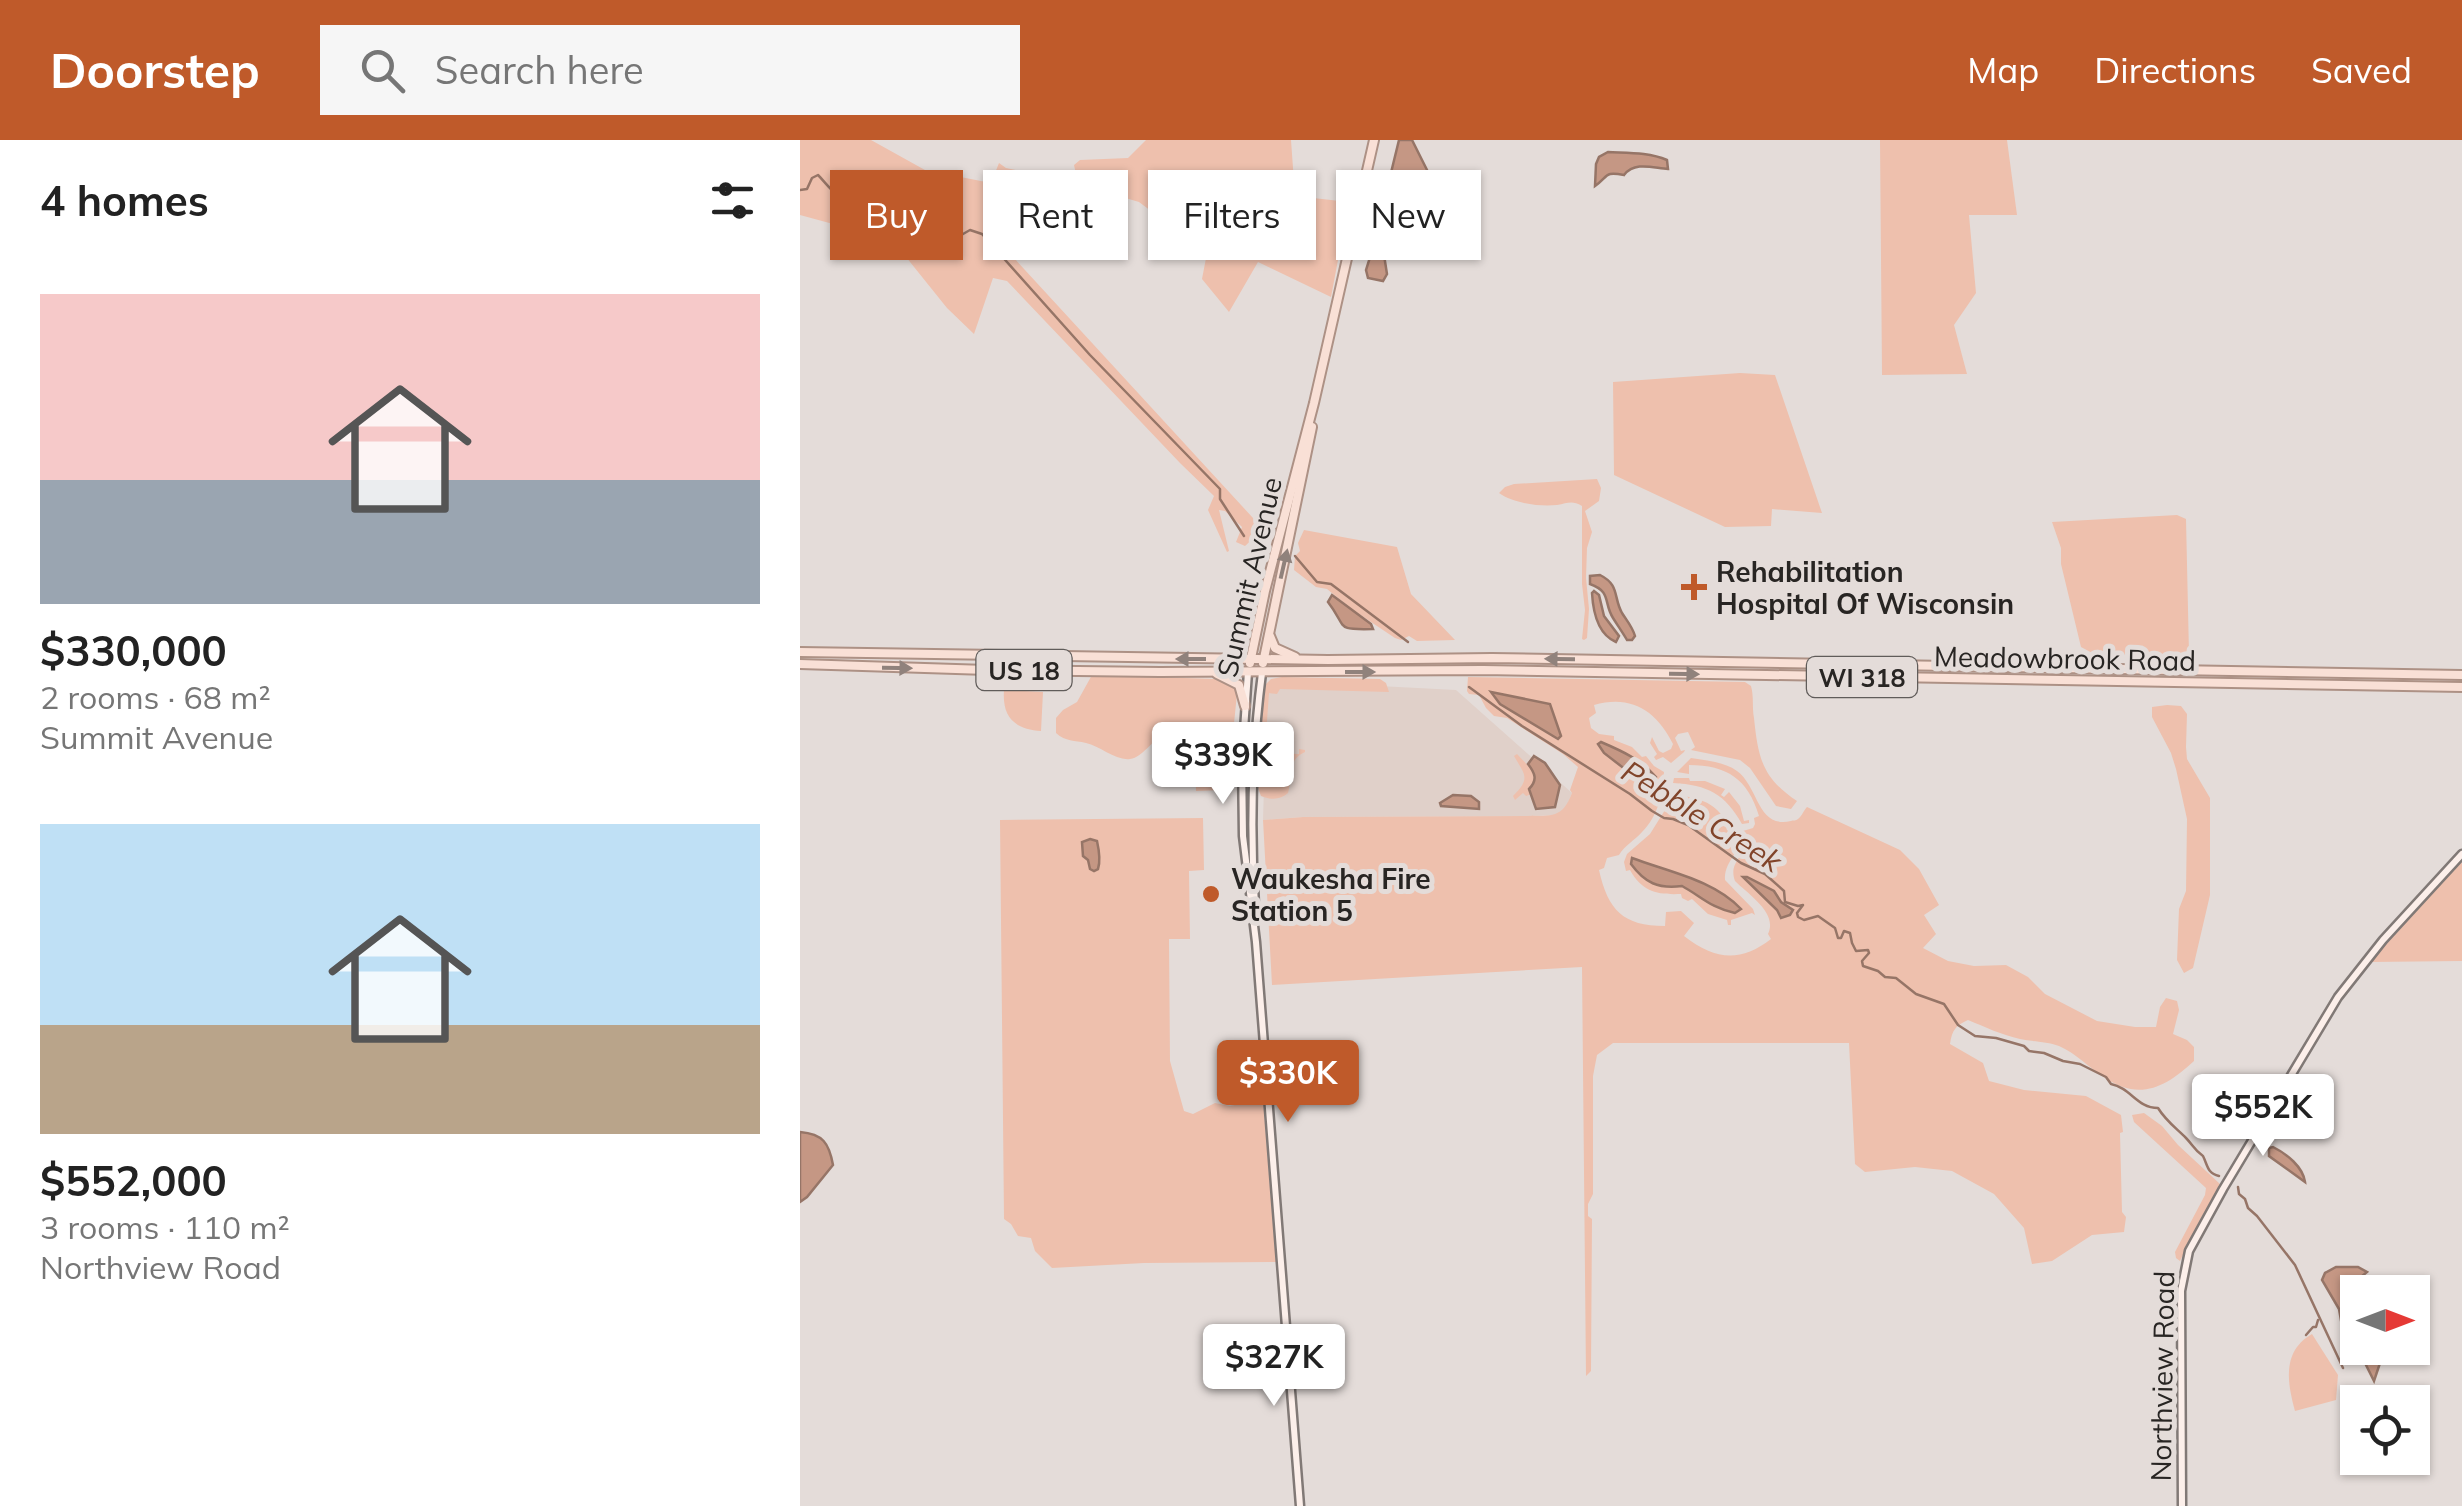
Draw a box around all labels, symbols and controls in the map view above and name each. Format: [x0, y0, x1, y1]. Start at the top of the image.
search box [320, 25, 1020, 115]
text: Doorstep [50, 40, 260, 100]
icon: search [355, 43, 410, 98]
text: Search here [435, 46, 644, 94]
text: Map [1967, 48, 2039, 92]
text: Directions [2094, 48, 2256, 92]
text: Saved [2311, 48, 2412, 92]
chip: Buy [830, 170, 963, 260]
chip: Rent [983, 170, 1128, 260]
chip: Filters [1148, 170, 1316, 260]
chip: New [1336, 170, 1481, 260]
icon: filters [705, 173, 760, 228]
text: 4 homes [40, 174, 209, 227]
icon: home [310, 359, 490, 539]
street label: Summit Avenue [1209, 474, 1289, 680]
one-way arrow [1277, 548, 1292, 579]
place label: Rehabilitation Hospital Of Wisconsin [1716, 554, 2014, 621]
marker: Rehabilitation Hospital Of Wisconsin [1681, 574, 1707, 600]
text: $330,000 [40, 624, 227, 677]
street label: Meadowbrook Road [1934, 638, 2196, 678]
road number: US 18 [976, 650, 1072, 690]
one-way arrow [1175, 651, 1207, 667]
one-way arrow [1543, 651, 1575, 667]
road number: WI 318 [1807, 657, 1917, 697]
one-way arrow [882, 660, 914, 676]
one-way arrow [1344, 664, 1376, 680]
one-way arrow [1669, 666, 1701, 682]
text: 2 rooms · 68 m² [40, 677, 271, 717]
text: Summit Avenue [40, 717, 273, 757]
pin: $339K [1153, 722, 1293, 807]
text: $339K [1174, 734, 1272, 774]
water label: Pebble Creek [1615, 752, 1790, 881]
place label: Waukesha Fire Station 5 [1231, 861, 1431, 928]
marker: Waukesha Fire Station 5 [1200, 883, 1222, 905]
icon: home [310, 889, 490, 1069]
pin: $330K [1218, 1040, 1358, 1125]
text: $330K [1239, 1052, 1337, 1092]
pin: $552K [2193, 1074, 2333, 1159]
text: $552K [2214, 1086, 2312, 1126]
text: $552,000 [40, 1154, 227, 1207]
text: 3 rooms · 110 m² [40, 1207, 290, 1247]
text: Northview Road [40, 1247, 281, 1287]
street label: Northview Road [2143, 1270, 2181, 1482]
north arrow [2340, 1275, 2430, 1365]
map controls [2340, 1275, 2430, 1475]
pin: $327K [1204, 1324, 1344, 1409]
text: $327K [1225, 1336, 1323, 1376]
button: locate [2340, 1385, 2430, 1475]

